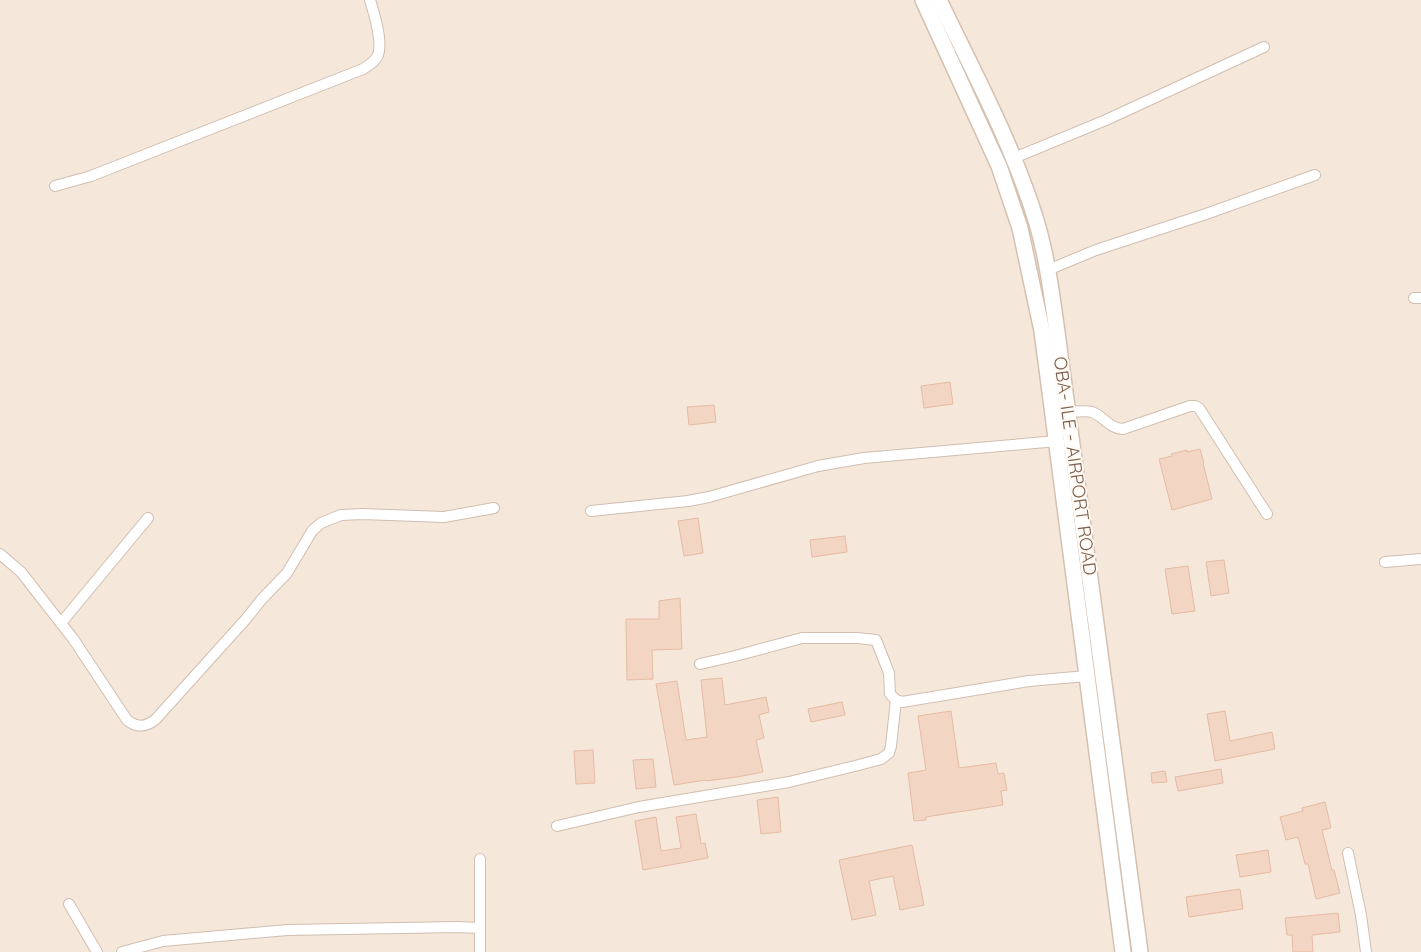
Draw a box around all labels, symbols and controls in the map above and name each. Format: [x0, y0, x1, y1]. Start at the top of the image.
street label: OBA- ILE - AIRPORT ROAD [1049, 355, 1102, 577]

